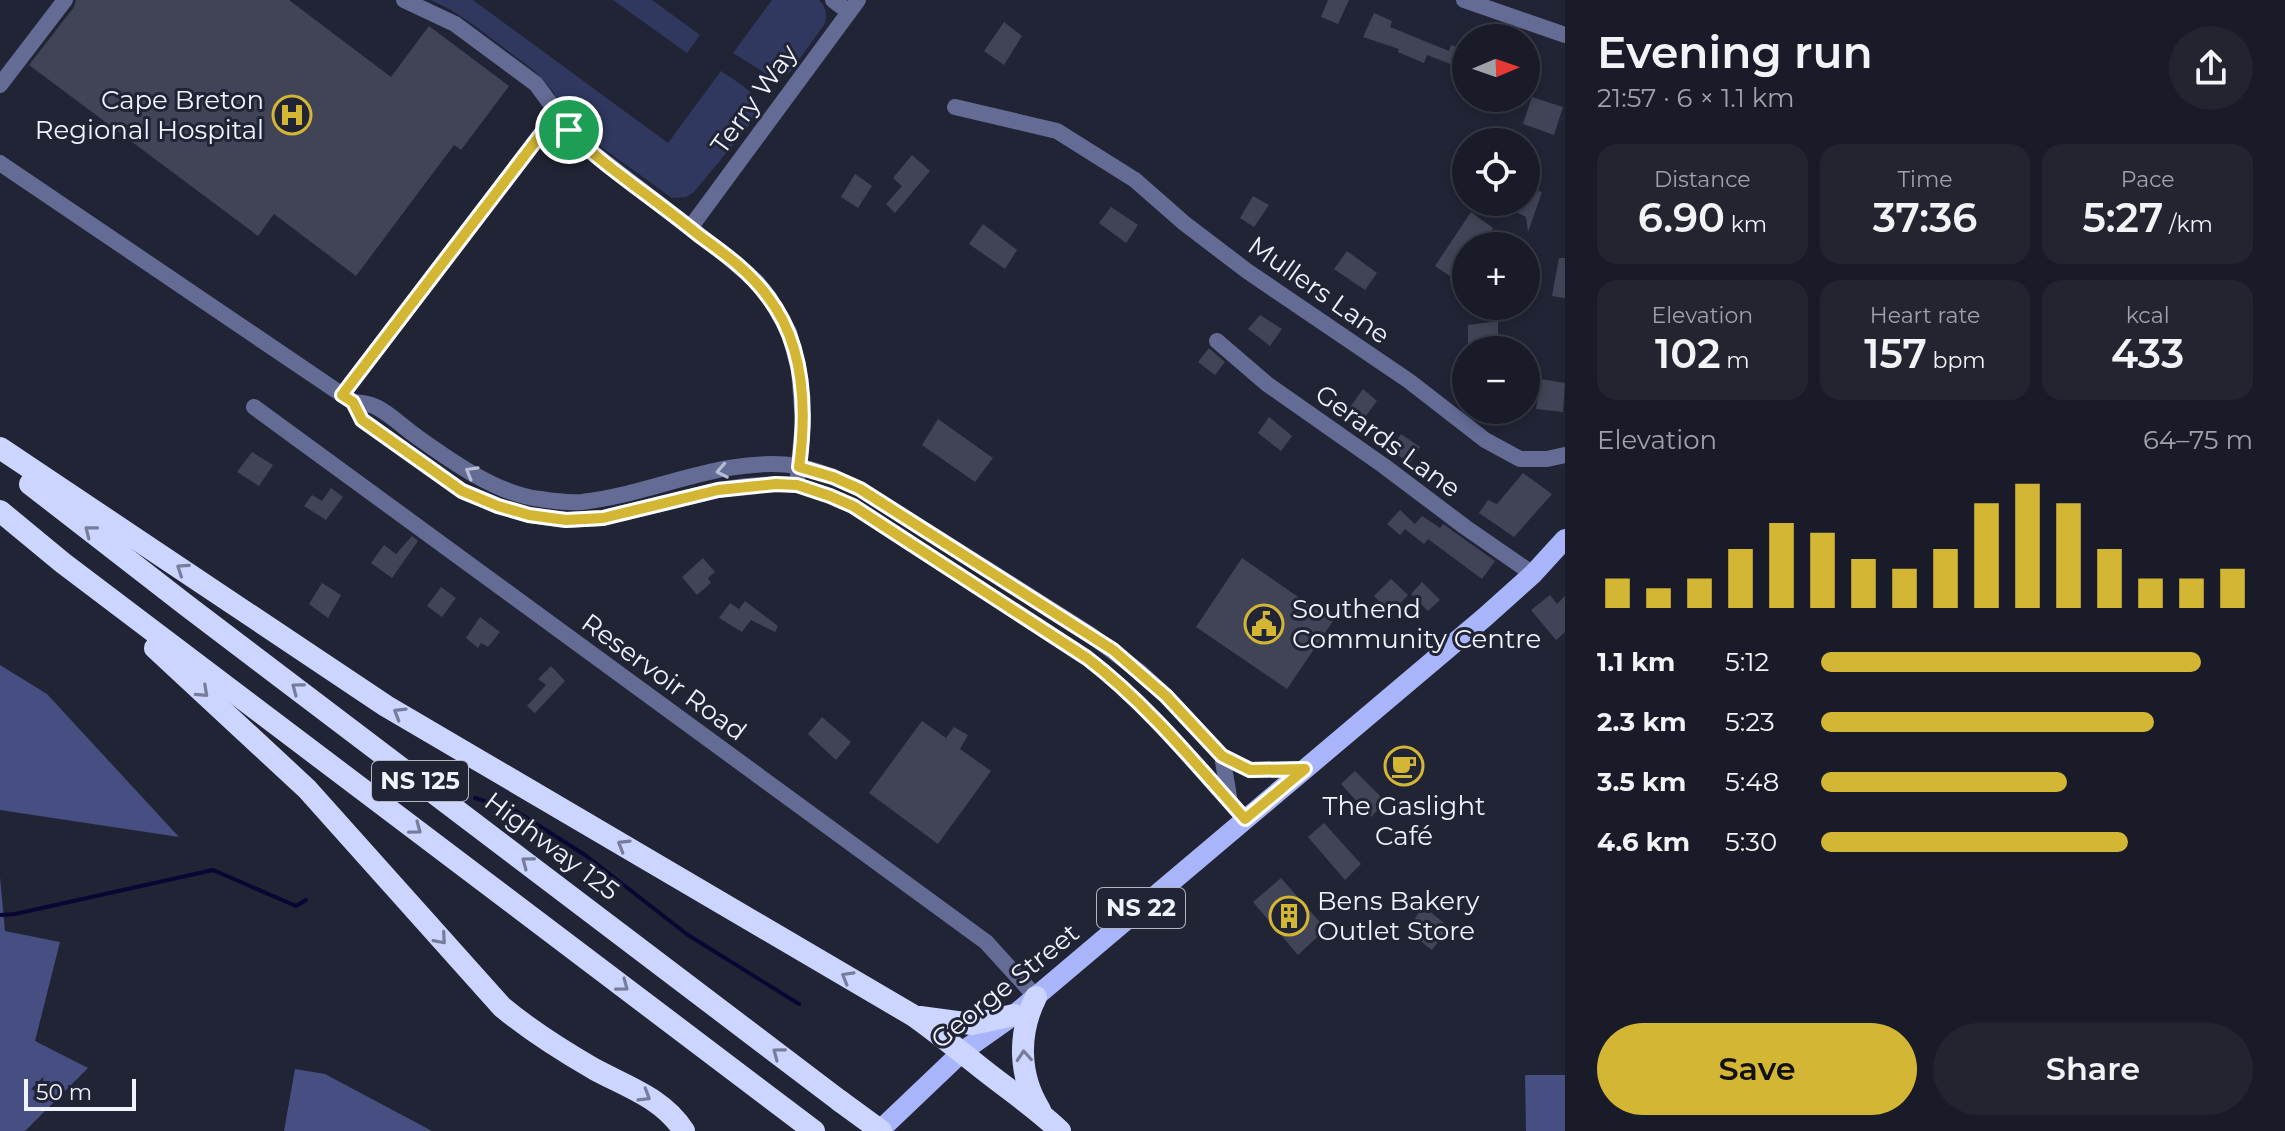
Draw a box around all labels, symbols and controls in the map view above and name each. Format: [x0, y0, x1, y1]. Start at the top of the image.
north arrow [1452, 24, 1540, 112]
map controls [1452, 24, 1540, 424]
text: Evening run [1597, 25, 1873, 79]
button: share [2169, 26, 2253, 110]
street label: Terry Way [704, 38, 805, 160]
text: 21:57 · 6 × 1.1 km [1597, 82, 1795, 114]
place label: Cape Breton Regional Hospital [35, 84, 264, 146]
hospital icon: Cape Breton Regional Hospital [271, 94, 313, 136]
pin [535, 96, 603, 164]
icon: arrive [547, 108, 591, 152]
button: locate [1452, 128, 1540, 216]
text: Distance [1654, 166, 1751, 193]
text: Time [1897, 166, 1953, 193]
text: Pace [2121, 166, 2175, 193]
text: 6.90 [1638, 193, 1725, 242]
text: 37:36 [1873, 193, 1977, 242]
text: 5:27 [2083, 193, 2163, 242]
text: km [1725, 211, 1767, 238]
text: /km [2163, 211, 2213, 238]
street label: Mullers Lane [1242, 229, 1396, 351]
button: + [1452, 232, 1540, 320]
text: Elevation [1651, 302, 1753, 329]
text: Heart rate [1870, 302, 1980, 329]
text: kcal [2126, 302, 2170, 329]
text: 102 [1655, 329, 1720, 378]
text: 157 [1864, 329, 1927, 378]
text: 433 [2111, 329, 2184, 378]
button: − [1452, 336, 1540, 424]
text: m [1720, 347, 1750, 374]
text: bpm [1927, 347, 1986, 374]
street label: Gerards Lane [1309, 378, 1467, 504]
text: Elevation [1597, 424, 1717, 456]
text: 64–75 m [2143, 424, 2253, 456]
one-way arrow [715, 461, 729, 478]
one-way arrow [465, 466, 480, 482]
one-way arrow [84, 526, 99, 540]
one-way arrow [177, 564, 191, 579]
place label: Southend Community Centre [1292, 593, 1541, 655]
public building icon: Southend Community Centre [1243, 603, 1285, 645]
street label: Reservoir Road [575, 606, 753, 748]
text: 1.1 km [1597, 646, 1675, 678]
text: 5:12 [1725, 646, 1769, 678]
one-way arrow [193, 682, 208, 696]
one-way arrow [291, 684, 306, 698]
text: 2.3 km [1597, 706, 1687, 738]
text: 5:23 [1725, 706, 1775, 738]
one-way arrow [393, 707, 408, 723]
cafe icon: The Gaslight Café [1383, 745, 1425, 787]
road number: NS 125 [372, 761, 468, 801]
text: 3.5 km [1597, 766, 1686, 798]
text: 5:48 [1725, 766, 1779, 798]
street label: Highway 125 [478, 785, 626, 907]
place label: The Gaslight Café [1322, 790, 1486, 852]
one-way arrow [407, 820, 422, 834]
text: 4.6 km [1597, 826, 1690, 858]
text: 5:30 [1725, 826, 1777, 858]
one-way arrow [617, 839, 632, 854]
one-way arrow [521, 858, 535, 872]
place label: Bens Bakery Outlet Store [1317, 885, 1480, 947]
road number: NS 22 [1097, 888, 1185, 928]
building icon: Bens Bakery Outlet Store [1268, 895, 1310, 937]
street label: George Street [925, 917, 1085, 1055]
one-way arrow [431, 930, 446, 945]
one-way arrow [841, 971, 856, 987]
one-way arrow [614, 977, 629, 991]
button: Save [1597, 1023, 1917, 1115]
button: Share [1933, 1023, 2253, 1115]
one-way arrow [772, 1049, 787, 1063]
one-way arrow [1016, 1049, 1033, 1062]
scale bar [24, 1075, 136, 1111]
text: 50 m [36, 1079, 92, 1106]
one-way arrow [636, 1086, 651, 1101]

